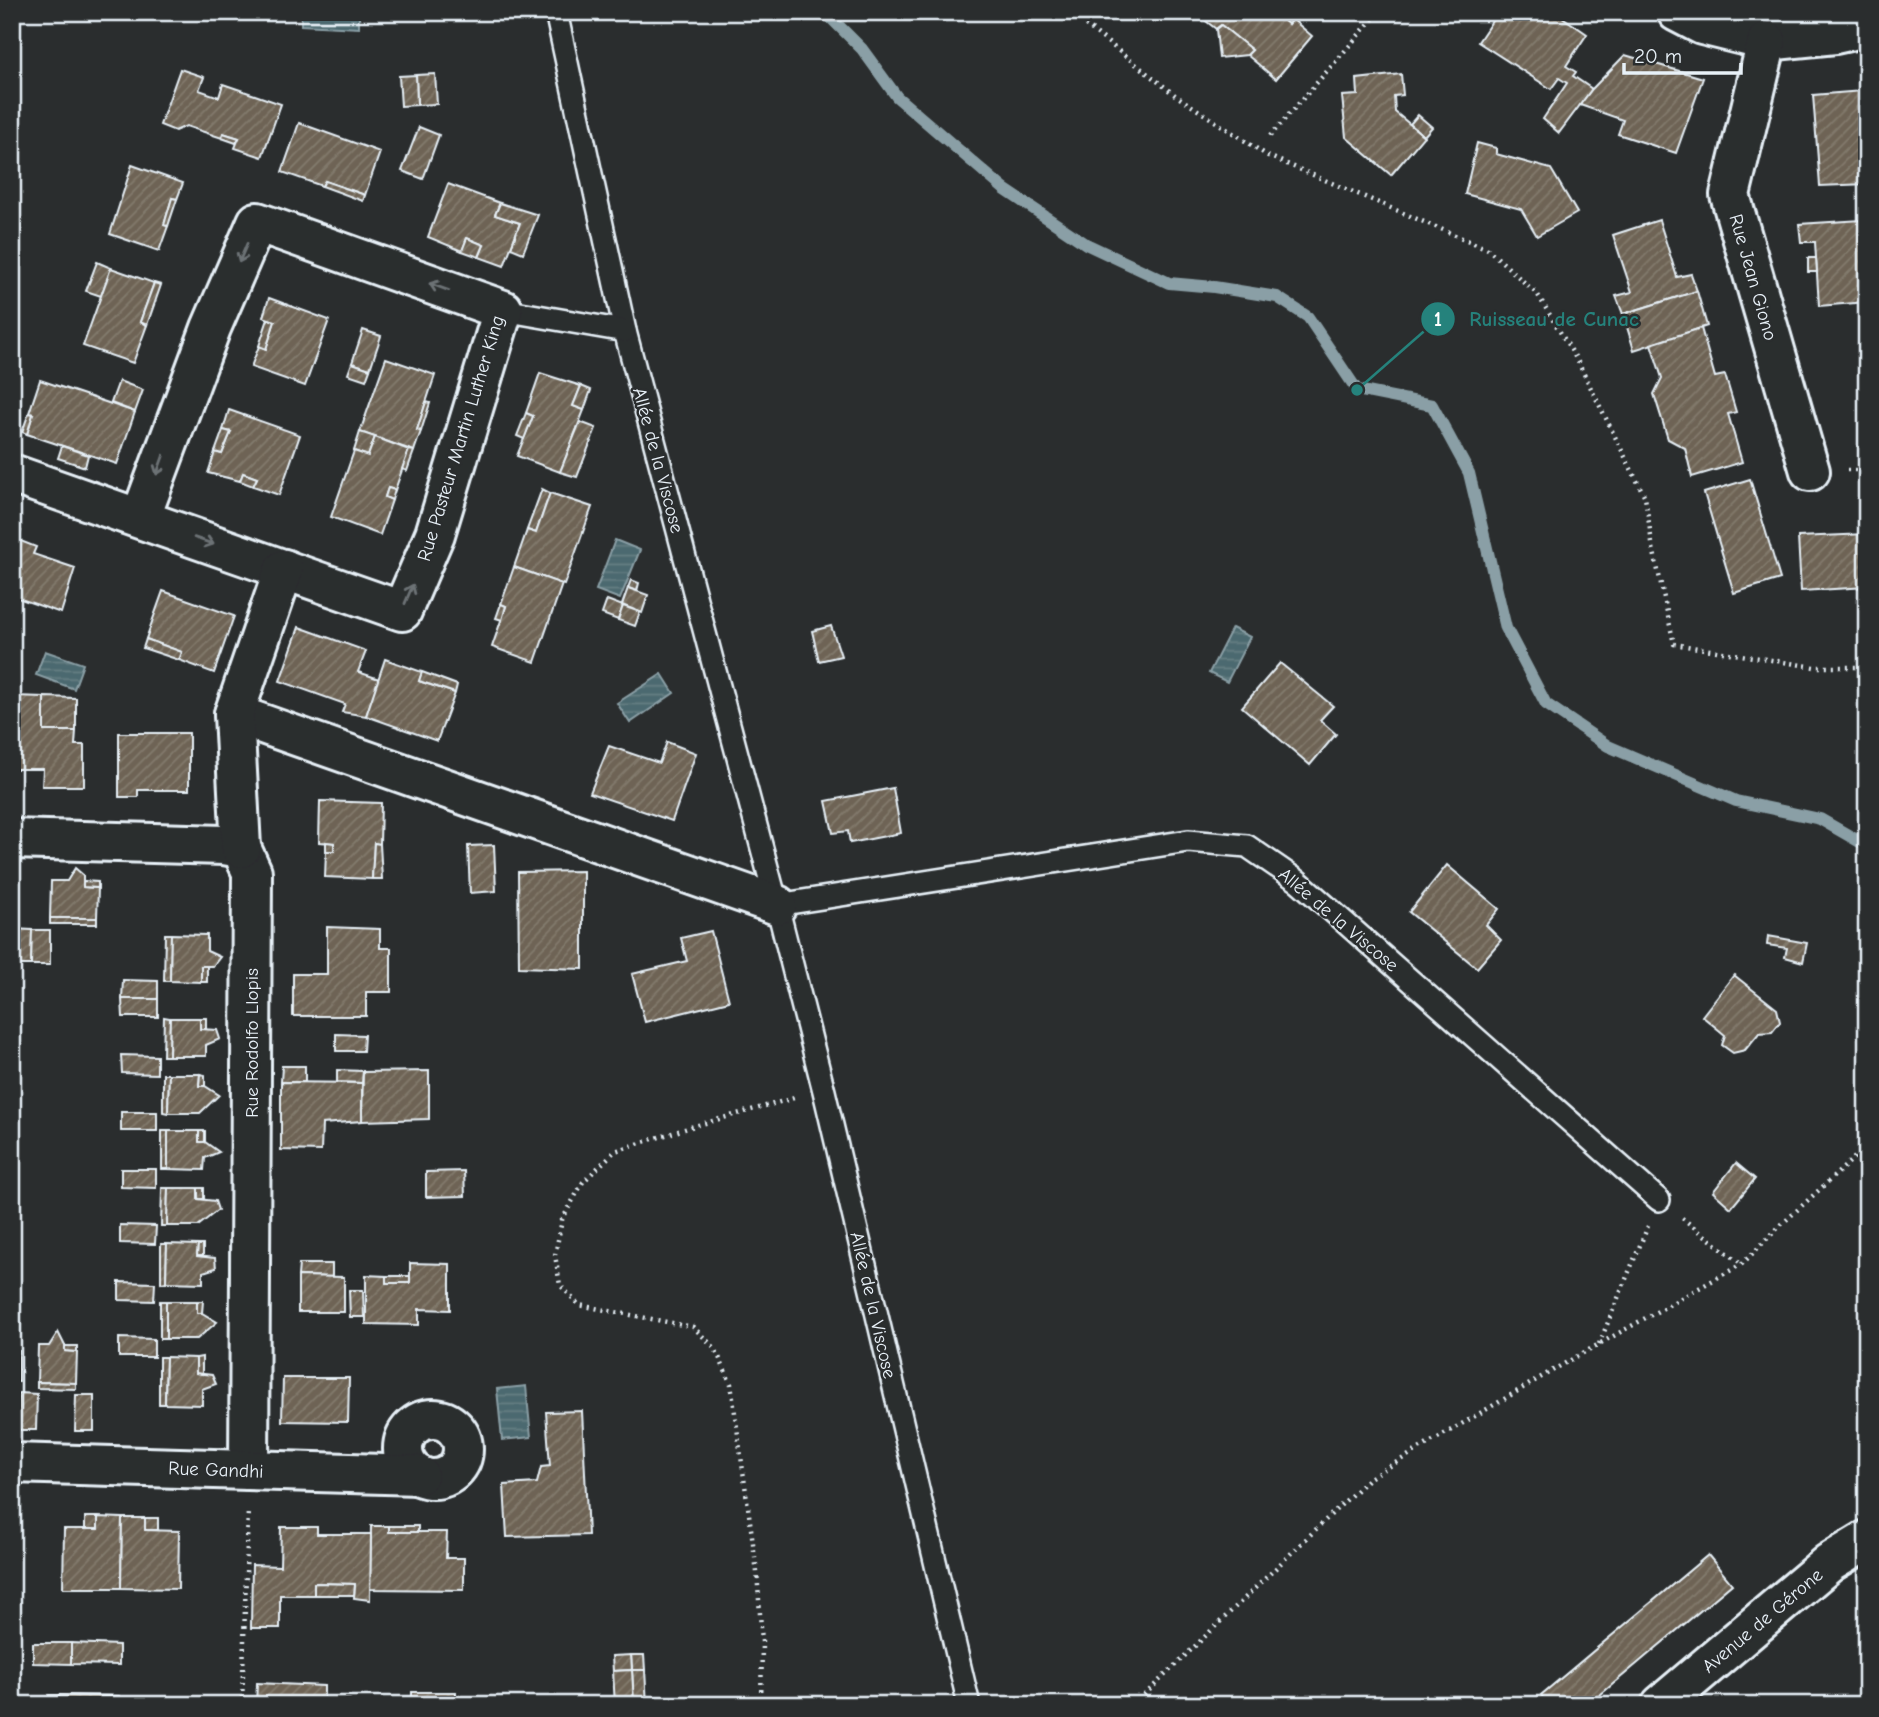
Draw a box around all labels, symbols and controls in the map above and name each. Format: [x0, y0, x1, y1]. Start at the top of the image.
scale bar [1624, 32, 1741, 76]
text: 20 m [1634, 44, 1682, 68]
street label: Rue Jean Giono [1725, 212, 1782, 343]
one-way arrow [236, 242, 249, 263]
one-way arrow [428, 280, 450, 292]
callout: Ruisseau de Cunac [1420, 298, 1653, 340]
text: 1 [1434, 307, 1442, 331]
text: Ruisseau de Cunac [1469, 307, 1639, 331]
street label: Rue Pasteur Martin Luther King [413, 313, 509, 564]
street label: Allée de la Viscose [628, 385, 688, 535]
one-way arrow [153, 453, 165, 475]
one-way arrow [193, 536, 215, 548]
one-way arrow [404, 584, 417, 606]
street label: Allée de la Viscose [1274, 863, 1403, 976]
street label: Rue Rodolfo Llopis [241, 968, 263, 1118]
street label: Allée de la Viscose [845, 1230, 901, 1381]
street label: Rue Gandhi [168, 1457, 264, 1483]
street label: Avenue de Gérone [1698, 1564, 1827, 1678]

